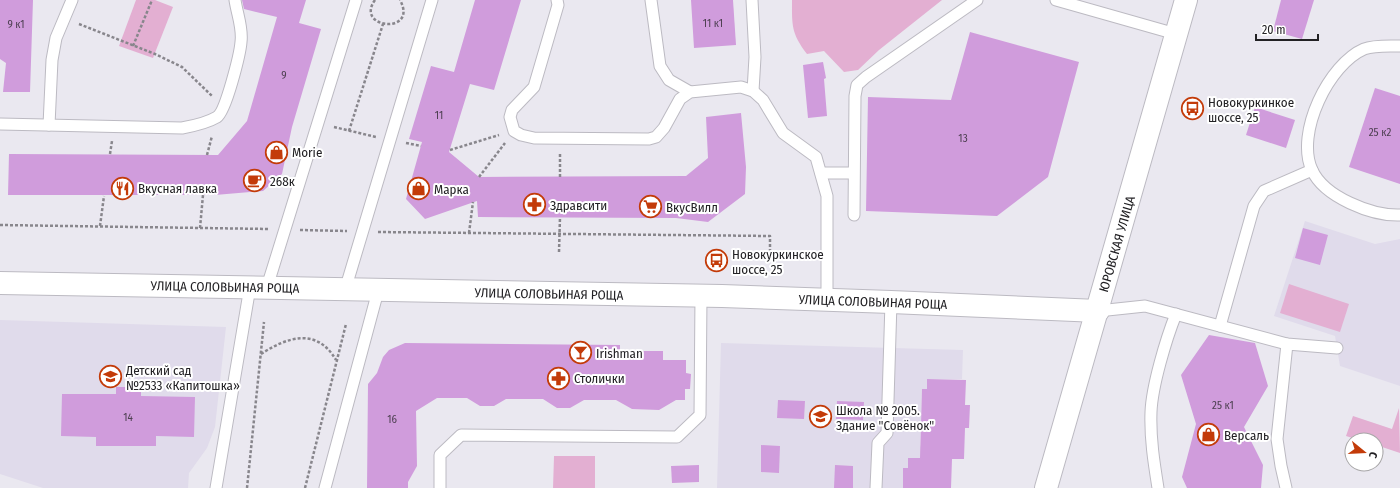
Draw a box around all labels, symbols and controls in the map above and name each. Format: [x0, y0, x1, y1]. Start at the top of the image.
scale bar [1256, 16, 1318, 42]
house number: 11 к1 [703, 17, 723, 30]
house number: 9 к1 [7, 18, 25, 31]
text: 20 m [1262, 23, 1286, 37]
house number: 9 [281, 69, 287, 82]
place label: Новокуркинкое шоссе, 25 [1208, 95, 1294, 125]
bus stop icon: Новокуркинкое шоссе, 25 [1179, 96, 1205, 122]
house number: 11 [435, 109, 443, 122]
house number: 25 к2 [1369, 126, 1391, 139]
house number: 13 [958, 132, 968, 145]
shop icon: Morie [263, 139, 289, 165]
place label: Morie [292, 145, 322, 160]
cafe icon: 268к [242, 168, 268, 194]
place label: 268к [270, 174, 295, 189]
restaurant icon: Вкусная лавка [110, 175, 136, 201]
shop icon: Марка [406, 176, 432, 202]
place label: Вкусная лавка [138, 181, 217, 196]
place label: Марка [434, 182, 469, 197]
pharmacy icon: Здравсити [521, 192, 547, 218]
supermarket icon: ВкусВилл [638, 194, 664, 220]
street label: ЮРОВСКАЯ УЛИЦА [1096, 194, 1138, 294]
place label: Здравсити [550, 198, 607, 213]
place label: ВкусВилл [666, 200, 718, 215]
place label: Новокуркинское шоссе, 25 [732, 247, 824, 277]
bus stop icon: Новокуркинское шоссе, 25 [704, 248, 730, 274]
street label: УЛИЦА СОЛОВЬИНАЯ РОЩА [150, 278, 300, 296]
street label: УЛИЦА СОЛОВЬИНАЯ РОЩА [474, 285, 624, 303]
street label: УЛИЦА СОЛОВЬИНАЯ РОЩА [797, 292, 948, 312]
bar icon: Irishman [568, 340, 594, 366]
place label: Irishman [596, 346, 643, 361]
place label: Детский сад №2533 «Капитошка» [125, 363, 240, 393]
school or university icon: Детский сад №2533 «Капитошка» [97, 364, 123, 390]
pharmacy icon: Столички [546, 365, 572, 391]
place label: Столички [574, 371, 625, 386]
house number: 25 к1 [1212, 399, 1234, 412]
place label: Школа № 2005. Здание "Совёнок" [836, 403, 934, 433]
school or university icon: Школа № 2005. Здание "Совёнок" [807, 404, 833, 430]
house number: 14 [123, 411, 133, 424]
house number: 16 [387, 413, 397, 426]
shop icon: Версаль [1196, 422, 1222, 448]
place label: Версаль [1224, 428, 1269, 443]
north arrow [1344, 432, 1384, 472]
text: С [1366, 450, 1380, 460]

